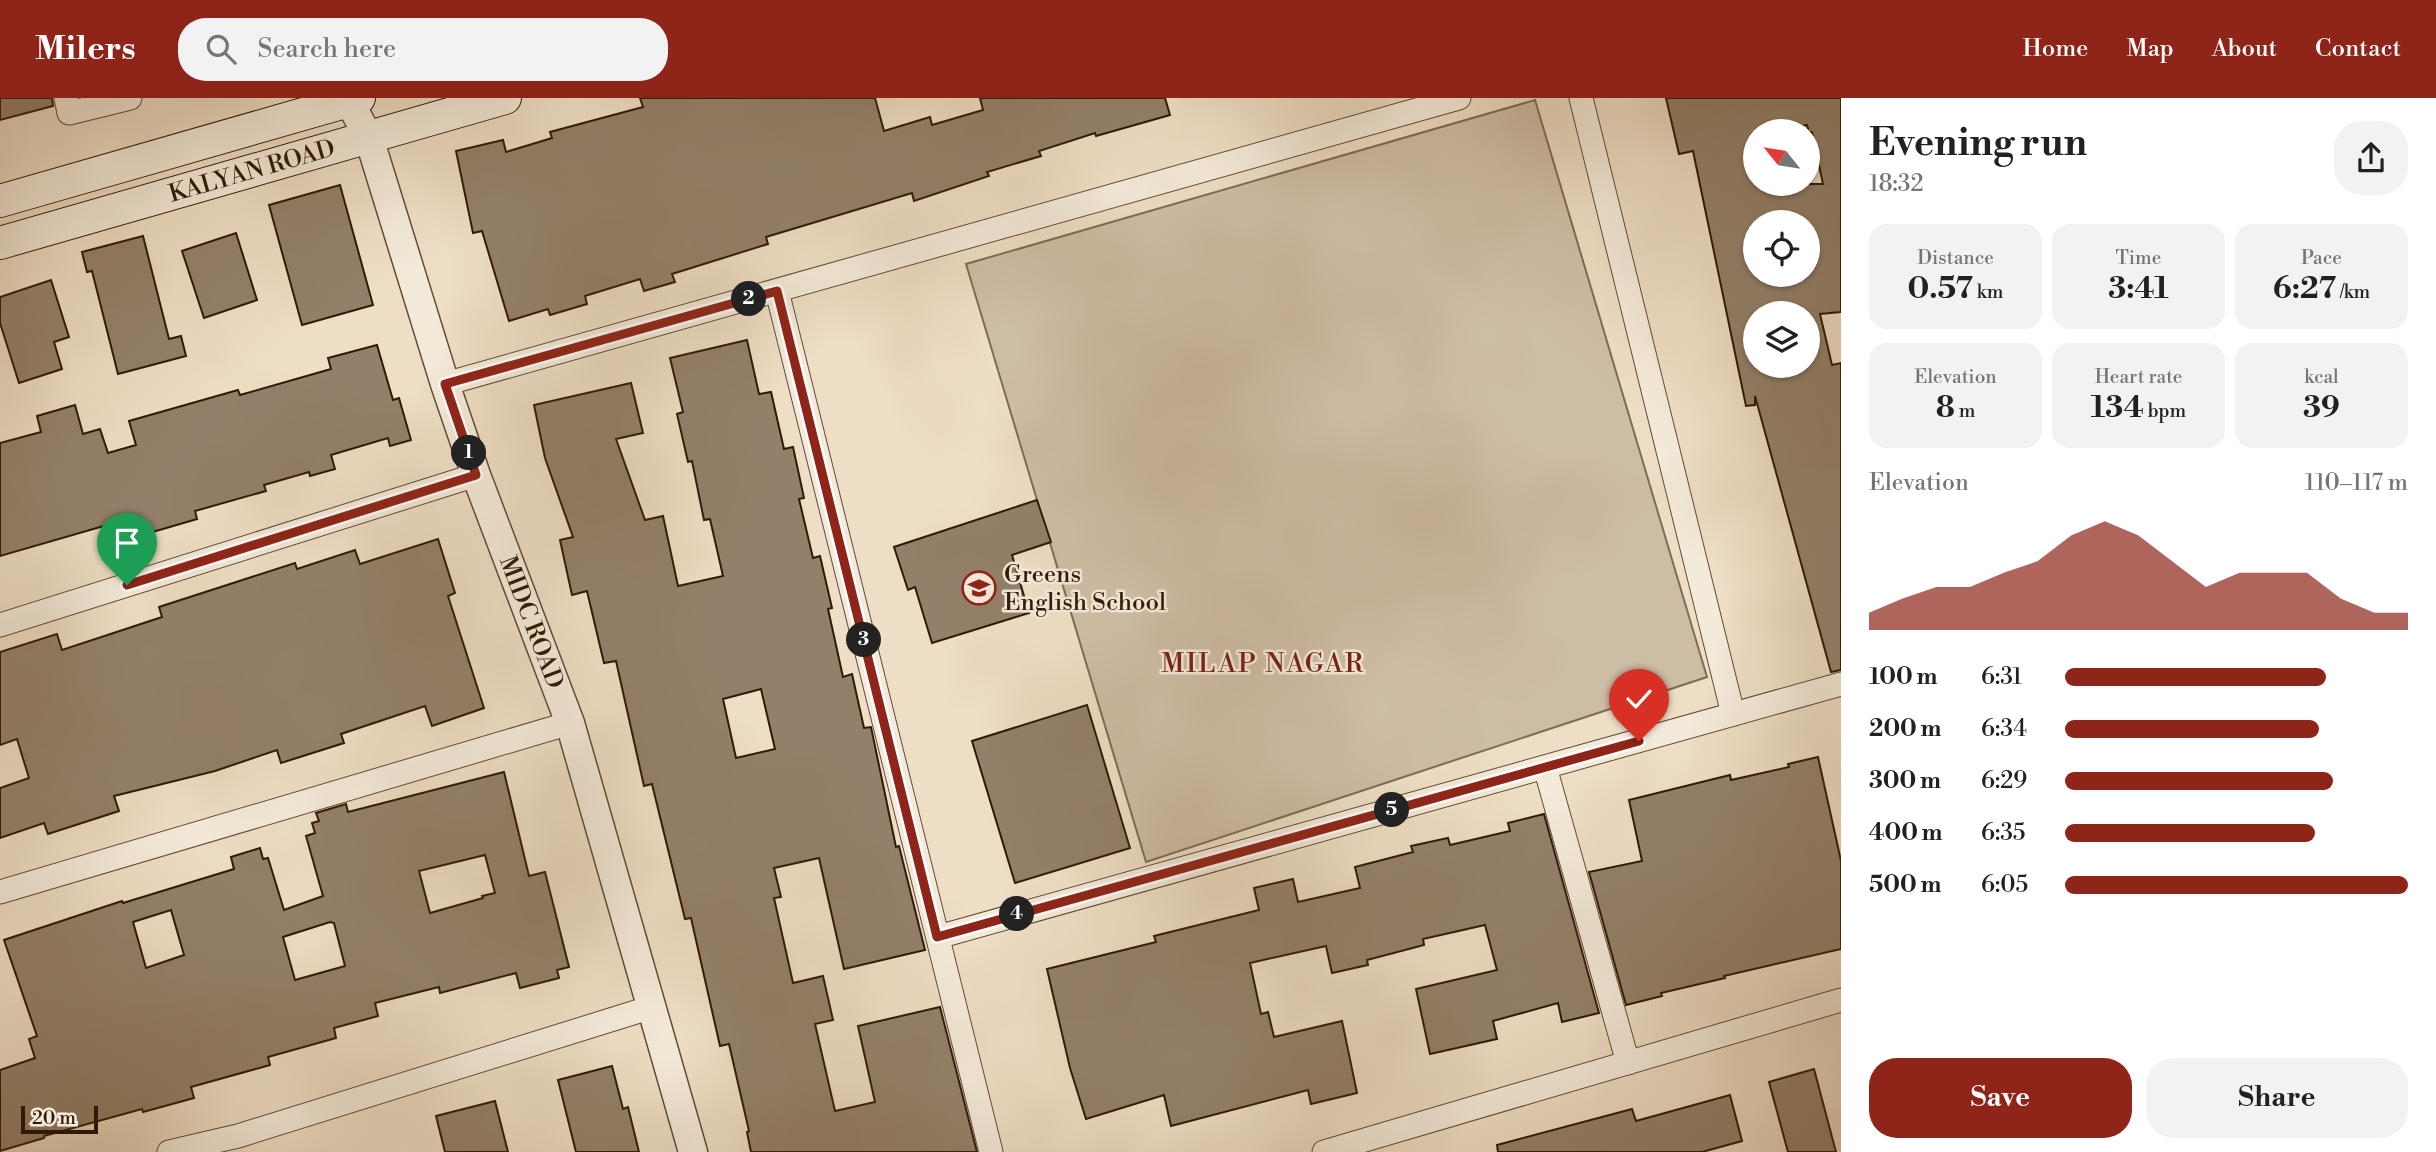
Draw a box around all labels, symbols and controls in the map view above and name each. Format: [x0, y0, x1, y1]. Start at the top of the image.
search box [178, 18, 668, 81]
text: Milers [35, 29, 136, 70]
icon: search [202, 30, 240, 68]
text: Search here [258, 33, 396, 65]
text: Home [2023, 34, 2088, 64]
text: Map [2126, 34, 2174, 64]
text: About [2212, 34, 2277, 64]
text: Contact [2315, 34, 2401, 64]
north arrow [1743, 119, 1820, 196]
map controls [1743, 119, 1820, 378]
text: Evening run [1869, 120, 2087, 167]
button: share [2334, 121, 2408, 195]
street label: KALYAN ROAD [165, 134, 339, 210]
text: 18:32 [1869, 170, 1924, 198]
button: locate [1743, 210, 1820, 287]
text: Distance [1917, 246, 1994, 270]
text: Time [2116, 246, 2161, 270]
text: Pace [2301, 246, 2342, 270]
text: 0.57 [1908, 270, 1973, 308]
text: 3:41 [2108, 270, 2169, 308]
text: 6:27 [2273, 270, 2336, 308]
text: km [1973, 280, 2003, 304]
text: /km [2336, 280, 2370, 304]
pin: 2 [732, 282, 766, 316]
text: 2 [743, 286, 754, 310]
button: layers [1743, 301, 1820, 378]
text: Elevation [1914, 365, 1997, 389]
text: Heart rate [2095, 365, 2182, 389]
text: kcal [2304, 365, 2339, 389]
text: 8 [1936, 389, 1955, 427]
text: 134 [2091, 389, 2144, 427]
text: 39 [2303, 389, 2340, 427]
text: m [1955, 399, 1975, 423]
text: bpm [2144, 399, 2186, 423]
pin: 1 [452, 436, 486, 470]
text: 1 [464, 440, 473, 464]
text: Elevation [1869, 469, 1969, 497]
text: 110–117 m [2305, 469, 2408, 497]
pin [97, 513, 157, 585]
icon: arrive [108, 524, 146, 562]
street label: MIDC ROAD [492, 552, 570, 693]
place label: Greens English School [1004, 560, 1166, 618]
school or university icon: Greens English School [960, 569, 998, 607]
pin: 3 [846, 622, 882, 658]
text: 3 [858, 627, 869, 651]
district label: MILAP NAGAR [1161, 648, 1365, 680]
text: 100 m [1869, 663, 1937, 691]
text: 6:31 [1981, 663, 2022, 691]
pin [1609, 669, 1669, 741]
icon: check [1620, 680, 1658, 718]
text: 200 m [1869, 715, 1941, 743]
text: 6:34 [1981, 715, 2027, 743]
text: 300 m [1869, 767, 1941, 795]
text: 6:29 [1981, 767, 2027, 795]
pin: 5 [1374, 792, 1410, 828]
text: 5 [1386, 797, 1397, 821]
text: 400 m [1869, 819, 1942, 847]
text: 6:35 [1981, 819, 2026, 847]
text: 500 m [1869, 871, 1941, 899]
text: 6:05 [1981, 871, 2028, 899]
pin: 4 [1000, 896, 1034, 932]
text: 4 [1010, 901, 1023, 925]
button: Save [1869, 1058, 2132, 1138]
button: Share [2146, 1058, 2408, 1138]
scale bar [21, 1103, 98, 1135]
text: 20 m [32, 1106, 76, 1130]

